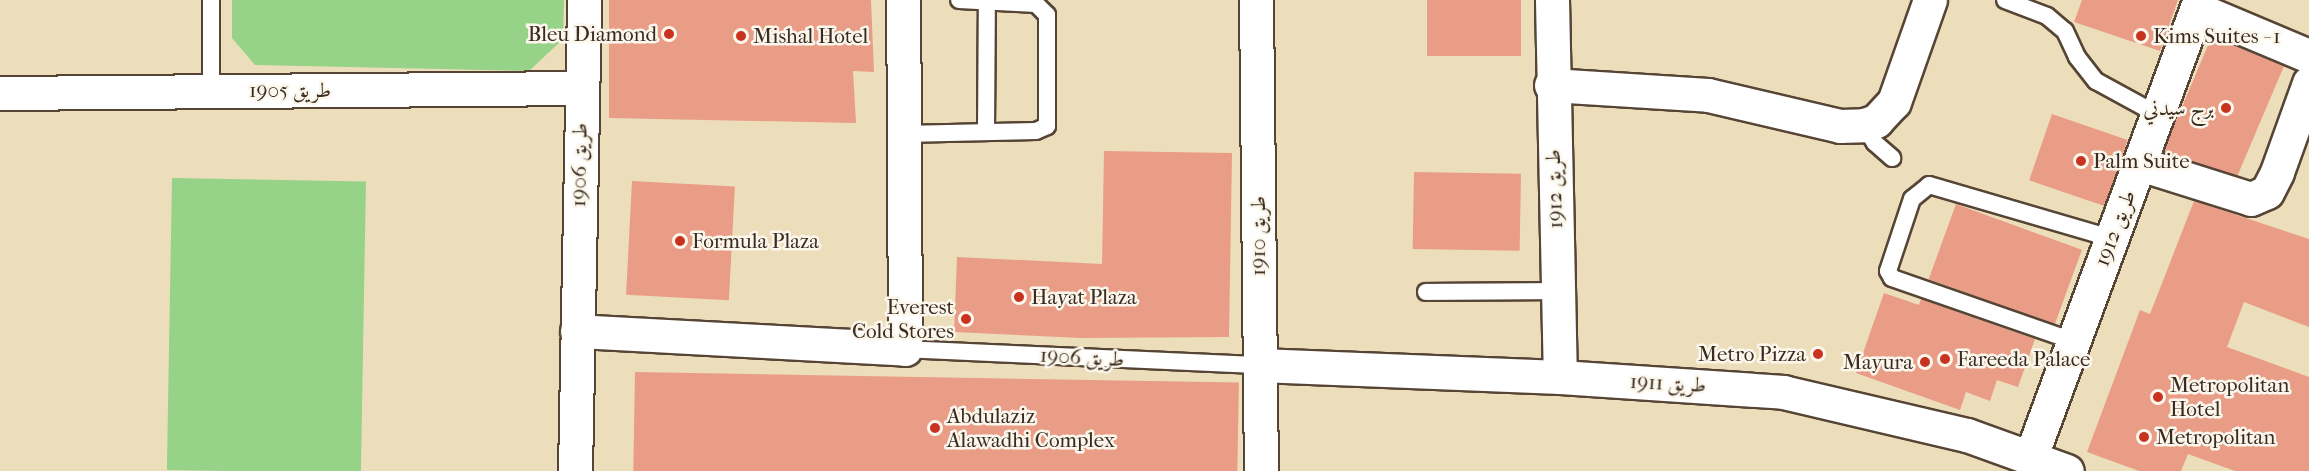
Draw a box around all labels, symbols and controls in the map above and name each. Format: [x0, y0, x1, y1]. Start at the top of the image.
place label: Bleu Diamond [528, 21, 657, 47]
place label: Mishal Hotel [753, 23, 868, 49]
place label: Kims Suites - 1 [2153, 23, 2280, 49]
marker: Bleu Diamond [662, 27, 676, 41]
marker: Mishal Hotel [734, 29, 748, 43]
marker: Kims Suites - 1 [2134, 29, 2148, 43]
street label: طريق 1905 [249, 77, 331, 103]
place label: برج سيدني [2143, 95, 2214, 121]
marker: برج سيدني [2219, 101, 2233, 115]
street label: طريق 1906 [566, 123, 592, 207]
place label: Palm Suite [2093, 148, 2190, 174]
street label: طريق 1912 [1540, 149, 1568, 229]
marker: Palm Suite [2074, 154, 2088, 168]
street label: طريق 1912 [2089, 186, 2141, 270]
street label: طريق 1910 [1245, 196, 1271, 276]
place label: Formula Plaza [692, 228, 819, 254]
marker: Formula Plaza [673, 234, 687, 248]
place label: Hayat Plaza [1031, 284, 1137, 310]
marker: Hayat Plaza [1012, 290, 1026, 304]
place label: Everest Cold Stores [852, 294, 954, 344]
marker: Everest Cold Stores [959, 312, 973, 326]
place label: Metro Pizza [1698, 341, 1806, 367]
street label: طريق 1906 [1039, 342, 1125, 372]
place label: Fareeda Palace [1957, 346, 2090, 372]
marker: Metro Pizza [1811, 347, 1825, 361]
place label: Mayura [1843, 349, 1913, 375]
marker: Fareeda Palace [1938, 352, 1952, 366]
marker: Mayura [1918, 355, 1932, 369]
street label: طريق 1911 [1629, 368, 1707, 398]
place label: Metropolitan Hotel [2170, 372, 2289, 422]
marker: Metropolitan Hotel [2151, 390, 2165, 404]
place label: Abdulaziz Alawadhi Complex [947, 403, 1115, 453]
marker: Abdulaziz Alawadhi Complex [928, 421, 942, 435]
place label: Metropolitan [2156, 424, 2275, 450]
marker: Metropolitan [2137, 430, 2151, 444]

